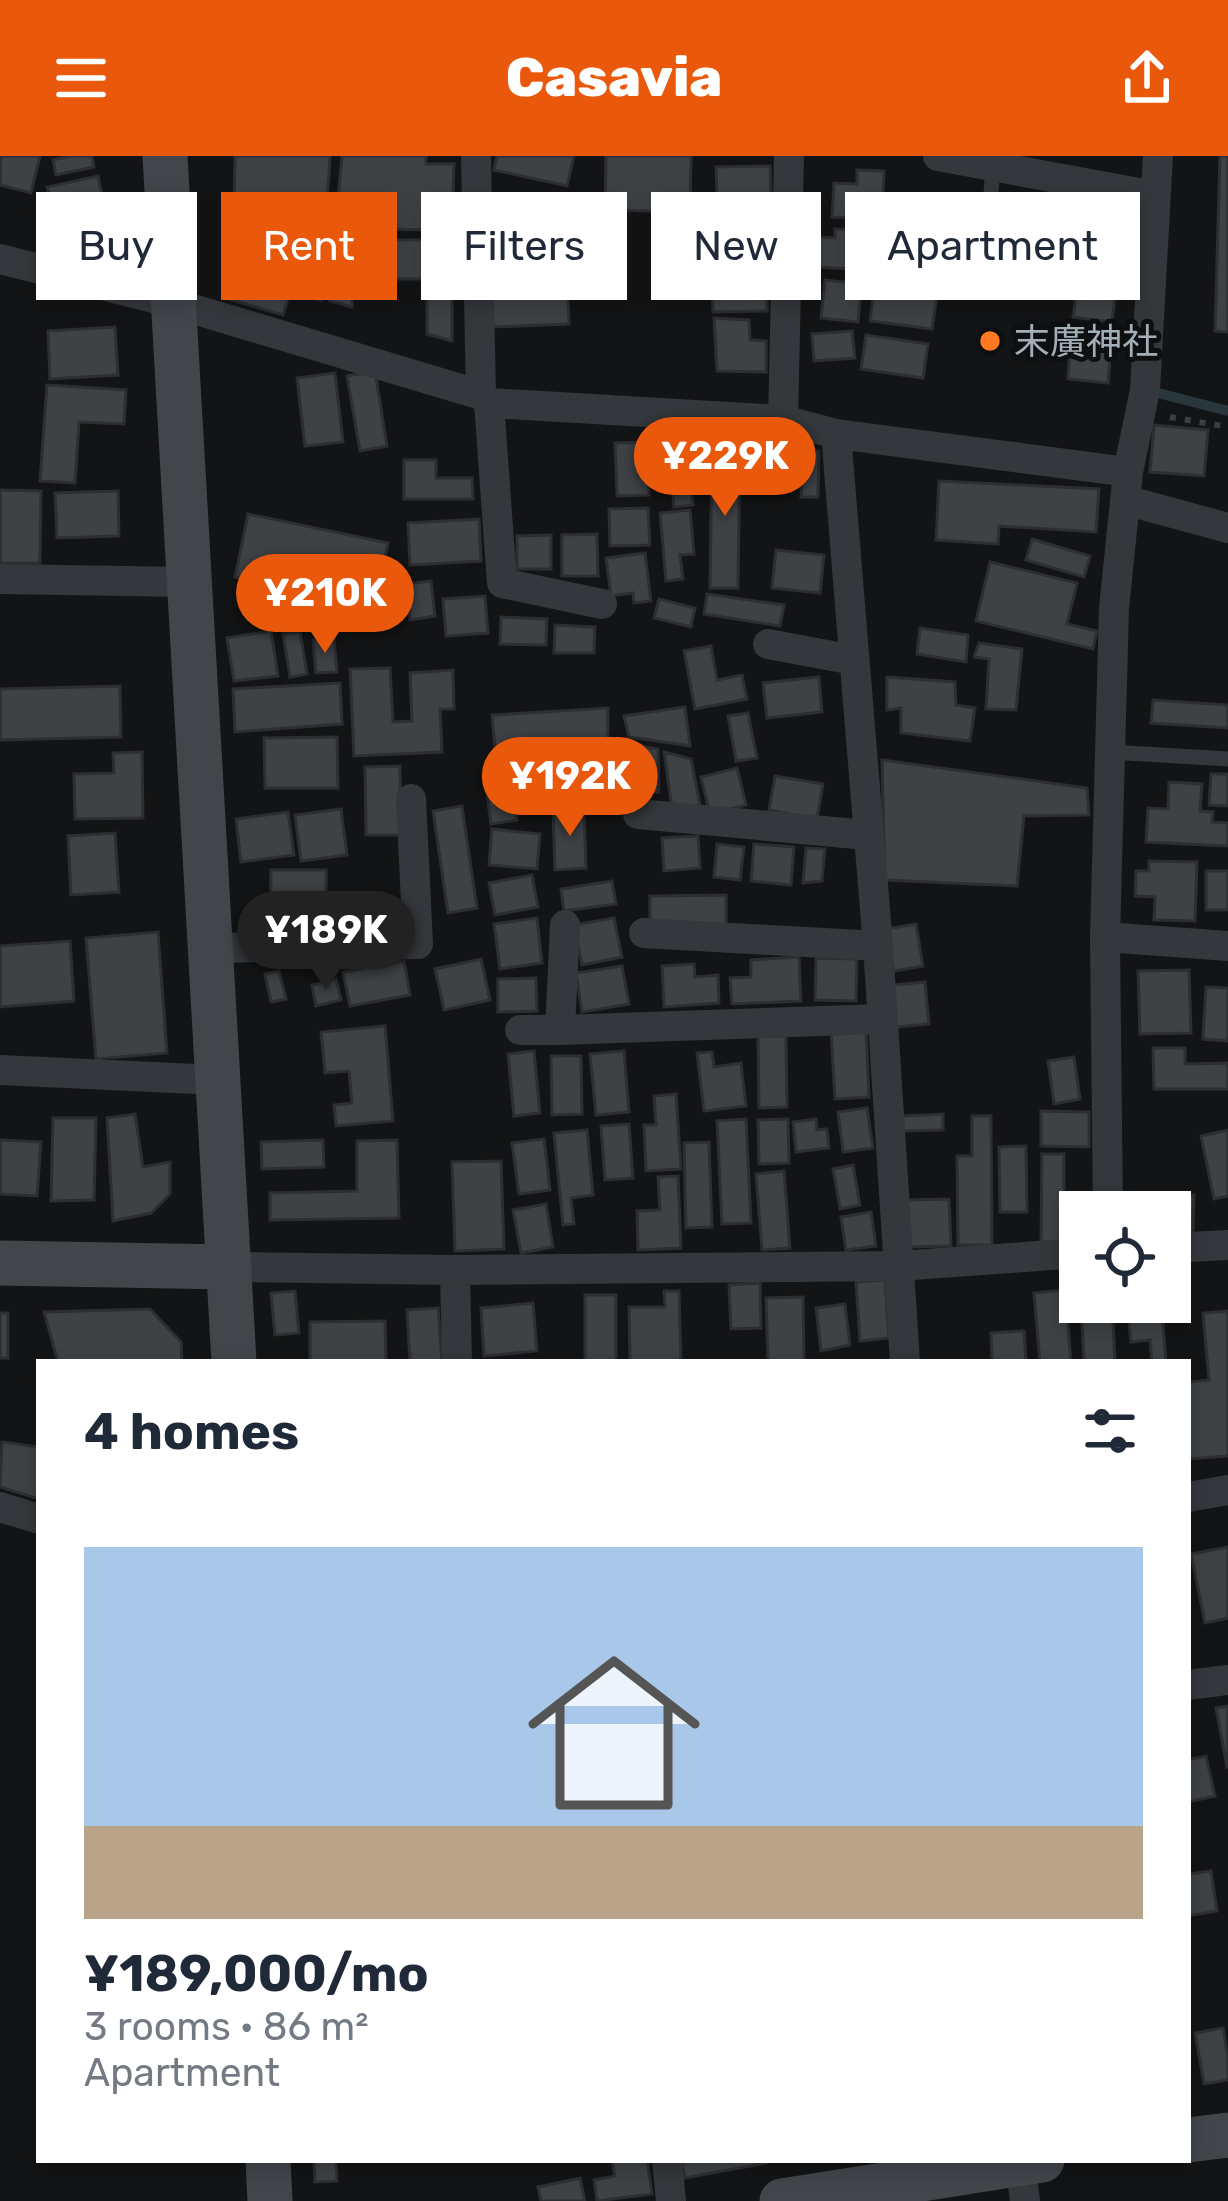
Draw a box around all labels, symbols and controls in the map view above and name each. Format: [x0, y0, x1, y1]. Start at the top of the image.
icon: menu [48, 45, 114, 111]
icon: share [1114, 45, 1180, 111]
text: Casavia [506, 46, 722, 110]
chip: Buy [36, 192, 197, 300]
chip: Rent [221, 192, 397, 300]
chip: Filters [421, 192, 627, 300]
chip: New [651, 192, 821, 300]
chip: Apartment [845, 192, 1140, 300]
place label: 末廣神社 [1014, 320, 1158, 363]
marker: 末廣神社 [977, 328, 1003, 354]
pin: ¥229K [641, 417, 809, 519]
text: ¥229K [661, 433, 789, 479]
pin: ¥210K [241, 554, 409, 656]
text: ¥210K [263, 570, 387, 616]
pin: ¥192K [486, 737, 654, 839]
text: ¥192K [509, 753, 631, 799]
pin: ¥189K [242, 891, 410, 993]
text: ¥189K [264, 907, 388, 953]
map controls [1059, 1191, 1191, 1323]
button: locate [1059, 1191, 1191, 1323]
icon: filters [1077, 1398, 1143, 1464]
text: 4 homes [84, 1401, 299, 1462]
icon: home [506, 1625, 722, 1841]
text: ¥189,000/mo [84, 1943, 429, 2004]
text: 3 rooms · 86 m² [84, 2004, 369, 2050]
text: Apartment [84, 2050, 280, 2096]

